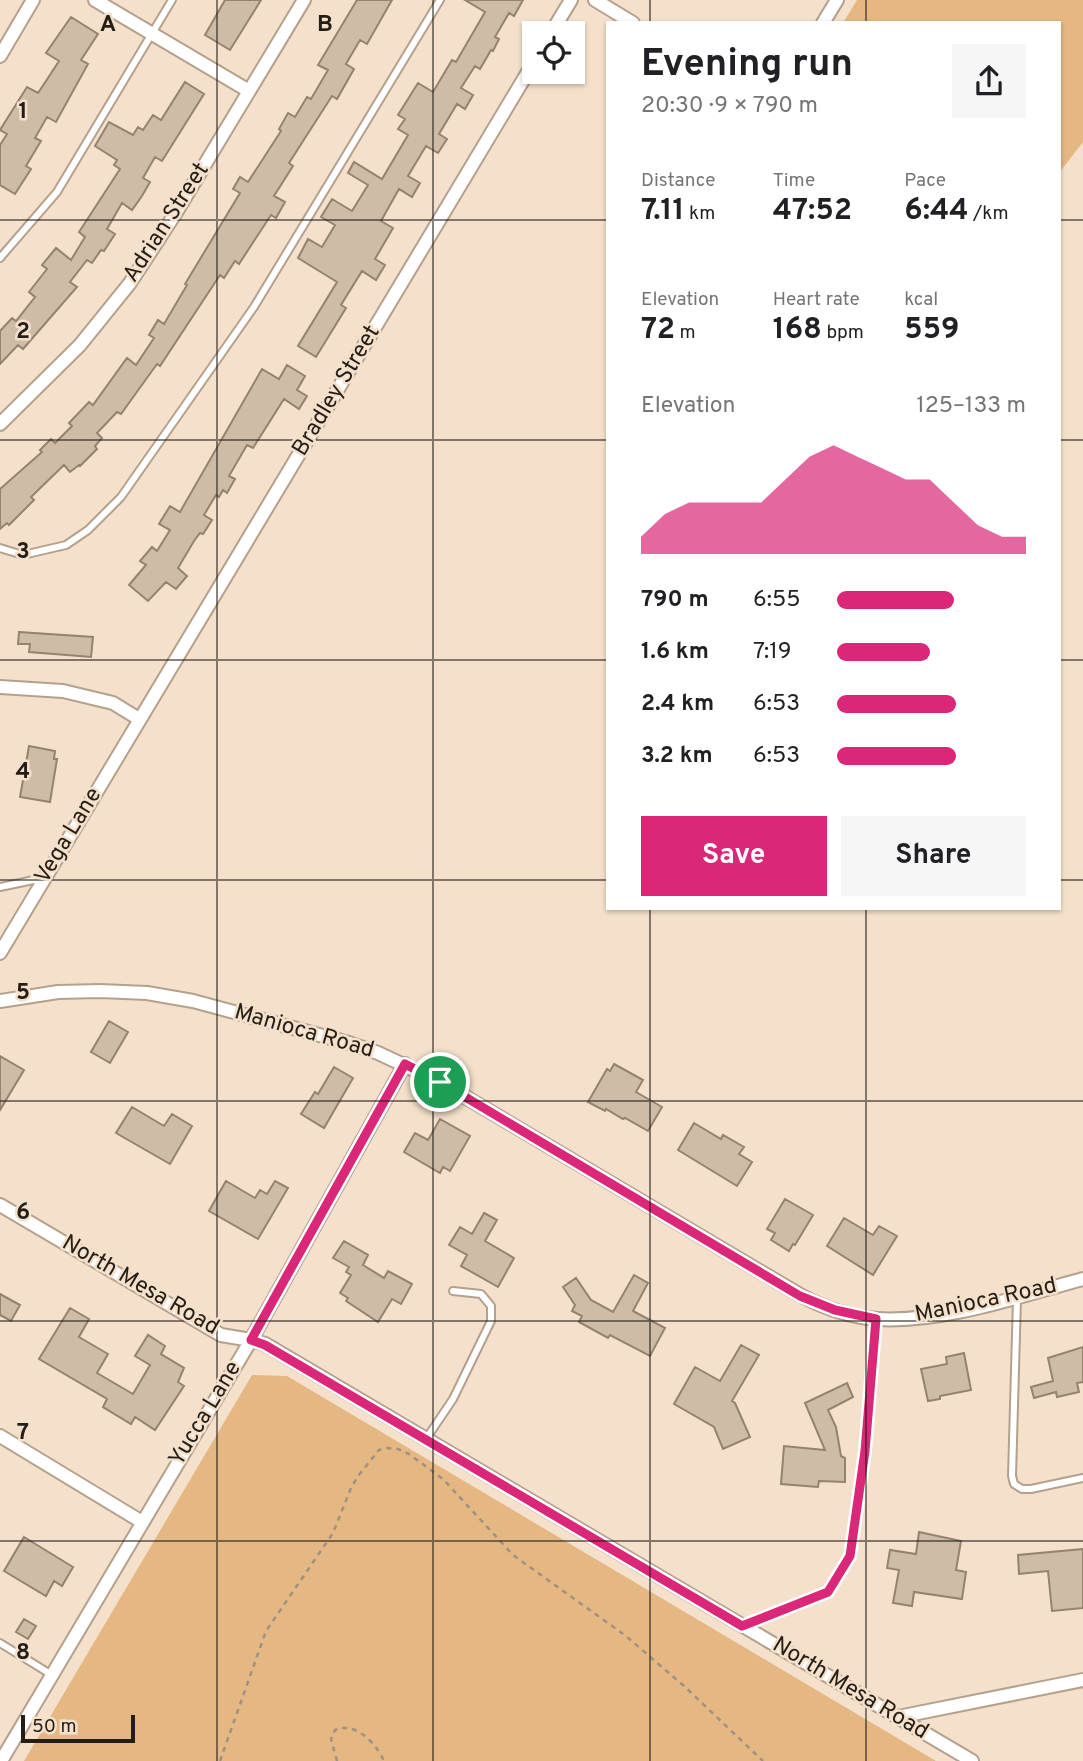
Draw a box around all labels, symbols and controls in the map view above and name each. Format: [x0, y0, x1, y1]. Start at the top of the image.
text: A [100, 11, 116, 40]
text: B [317, 11, 333, 40]
map controls [522, 21, 585, 84]
button: locate [522, 21, 585, 84]
text: Evening run [641, 41, 853, 90]
button: share [952, 44, 1026, 118]
text: 20:30 · 9 × 790 m [641, 92, 818, 121]
text: 1 [18, 98, 28, 127]
street label: Adrian Street [118, 158, 216, 288]
text: Distance [641, 169, 716, 193]
text: Time [773, 169, 815, 193]
text: Pace [904, 169, 946, 193]
text: 7.11 [641, 193, 685, 230]
text: 47:52 [773, 193, 852, 230]
text: 6:44 [904, 193, 969, 230]
text: km [685, 202, 715, 226]
text: /km [969, 202, 1009, 226]
text: Elevation [641, 288, 719, 312]
text: Heart rate [773, 288, 860, 312]
text: kcal [904, 288, 938, 312]
text: 72 [641, 312, 675, 349]
text: 168 [773, 312, 822, 349]
text: 559 [904, 312, 959, 349]
text: 2 [16, 318, 30, 347]
street label: Bradley Street [287, 320, 387, 462]
text: m [675, 321, 696, 345]
text: bpm [822, 321, 864, 345]
text: Elevation [641, 392, 736, 421]
text: 125–133 m [916, 392, 1026, 421]
text: 3 [16, 538, 30, 567]
text: 790 m [641, 586, 709, 615]
text: 6:55 [753, 586, 800, 615]
text: 1.6 km [641, 638, 709, 667]
text: 7:19 [753, 638, 792, 667]
text: 2.4 km [641, 690, 714, 719]
text: 6:53 [753, 690, 800, 719]
text: 3.2 km [641, 742, 713, 771]
text: 6:53 [753, 742, 800, 771]
text: 4 [16, 758, 30, 787]
street label: Vega Lane [29, 783, 109, 889]
button: Save [641, 816, 827, 896]
button: Share [841, 816, 1026, 896]
text: 5 [16, 979, 30, 1008]
street label: Manioca Road [231, 998, 377, 1066]
pin [410, 1052, 470, 1112]
icon: arrive [421, 1063, 459, 1101]
text: 6 [16, 1199, 30, 1228]
street label: North Mesa Road [56, 1229, 224, 1343]
street label: Manioca Road [912, 1272, 1060, 1330]
street label: Yucca Lane [163, 1356, 249, 1472]
text: 7 [17, 1419, 29, 1448]
street label: North Mesa Road [767, 1631, 933, 1747]
text: 8 [16, 1639, 30, 1668]
scale bar [21, 1712, 135, 1744]
text: 50 m [32, 1715, 77, 1739]

